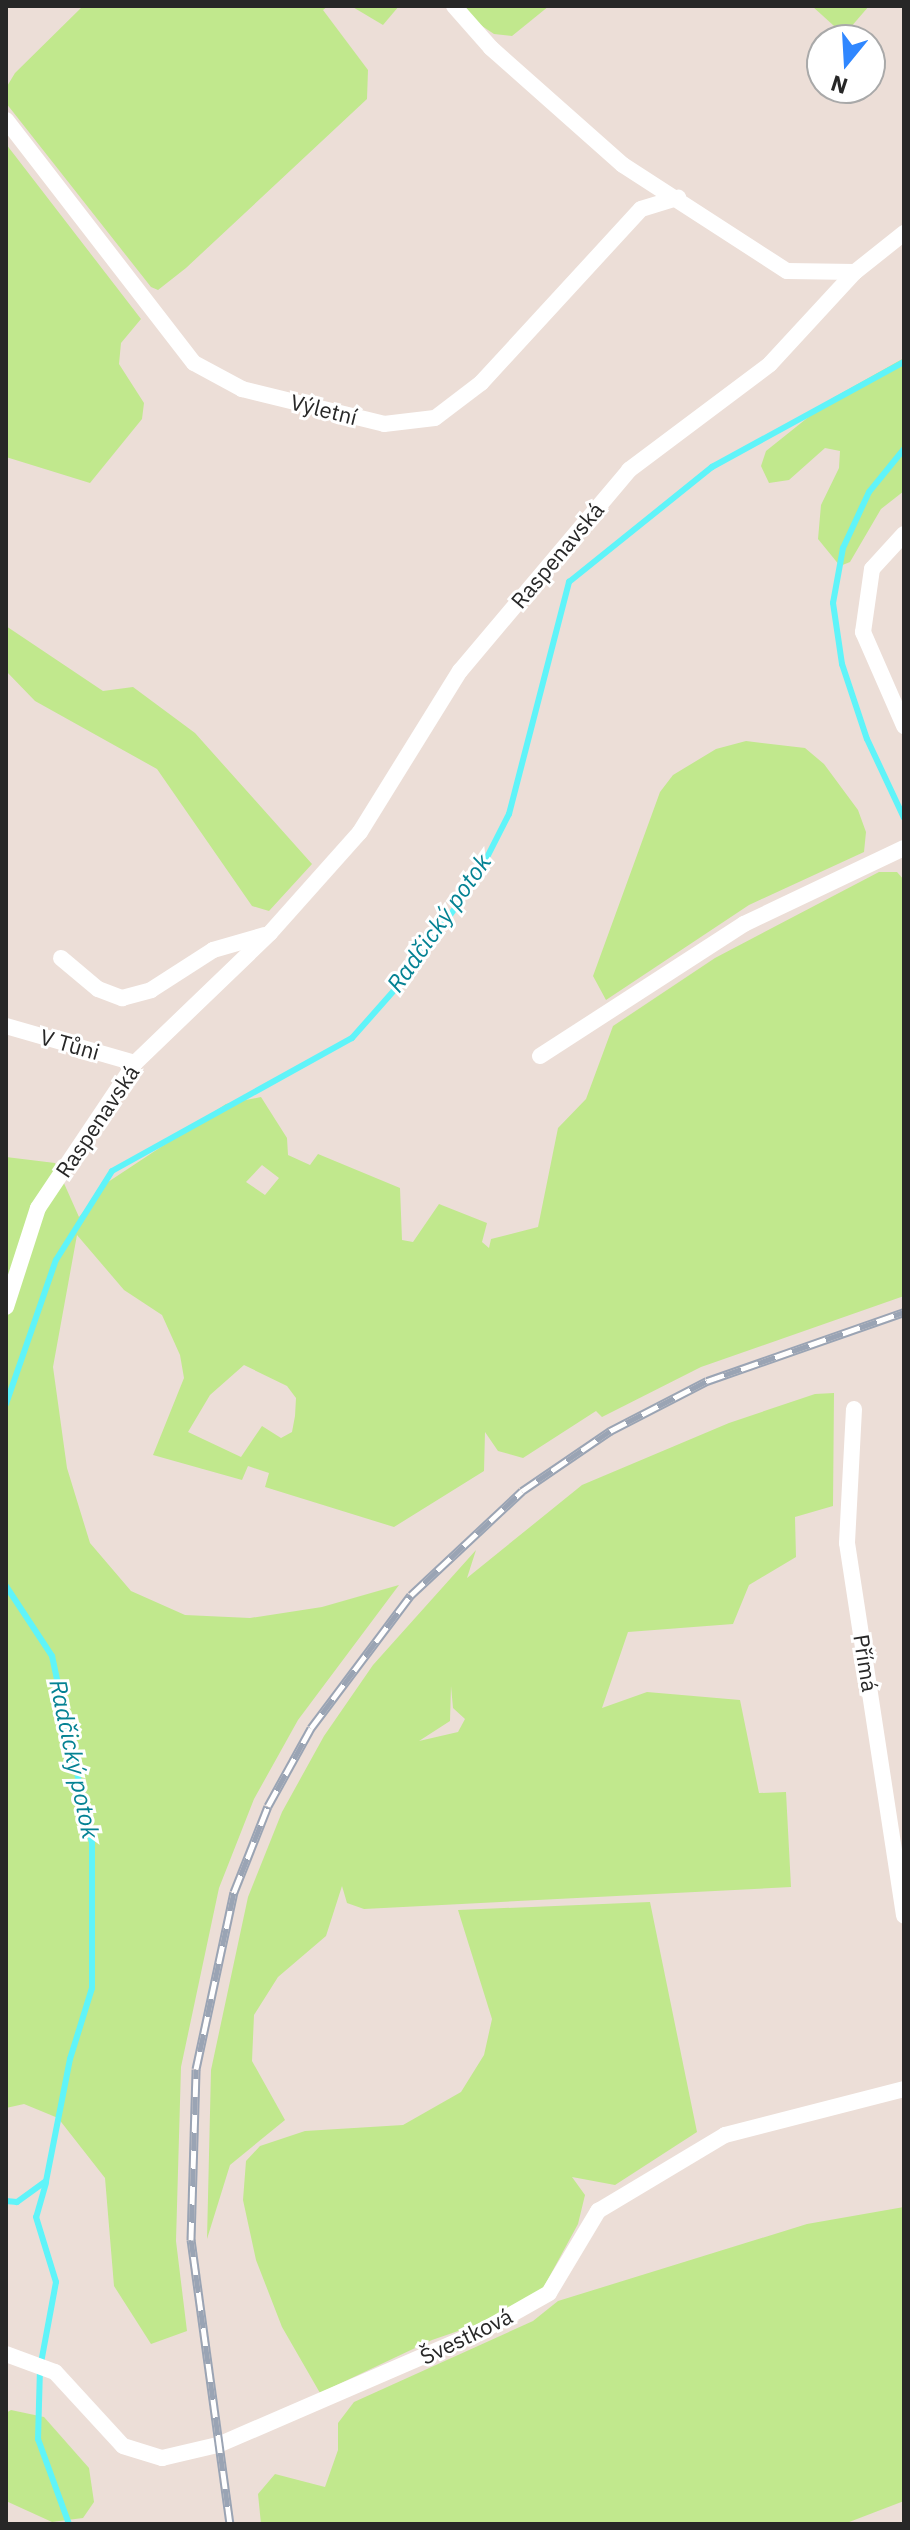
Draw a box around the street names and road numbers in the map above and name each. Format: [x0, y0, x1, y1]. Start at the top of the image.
street label: Výletní [288, 388, 360, 430]
street label: Raspenavská [505, 497, 609, 613]
street label: V Tůni [37, 1023, 103, 1065]
street label: Raspenavská [50, 1060, 144, 1182]
street label: Přímá [848, 1632, 884, 1694]
street label: Švestková [415, 2302, 517, 2370]

